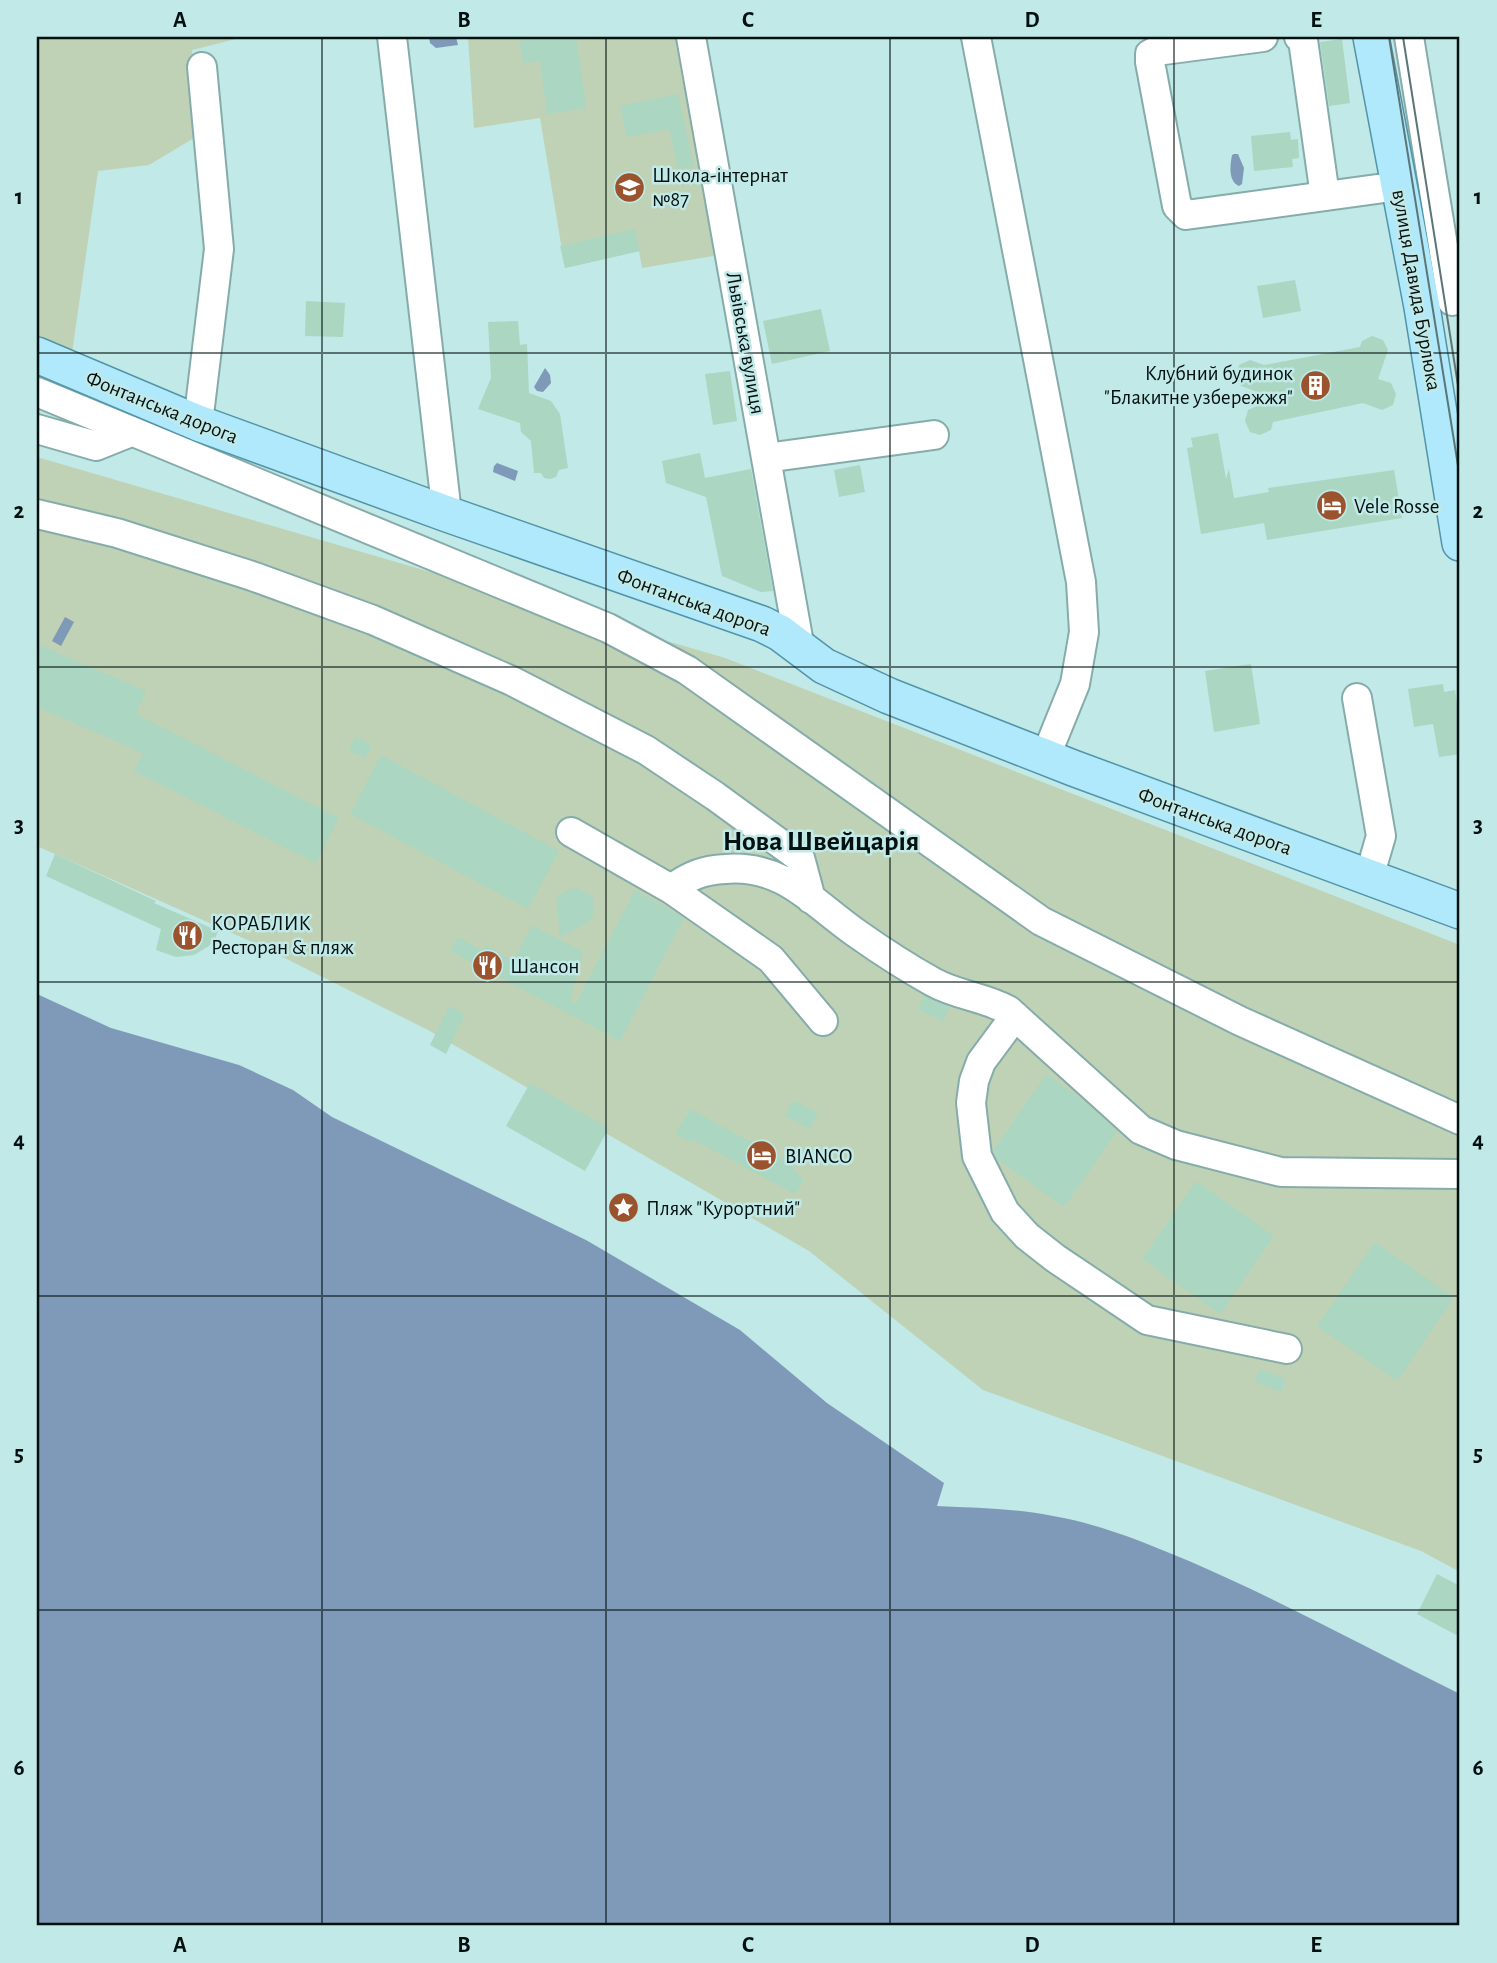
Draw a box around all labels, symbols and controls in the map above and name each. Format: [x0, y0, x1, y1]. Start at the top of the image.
text: A [173, 9, 187, 32]
text: B [457, 9, 471, 32]
text: C [742, 9, 754, 32]
text: D [1024, 9, 1040, 32]
text: E [1310, 9, 1322, 32]
place label: Школа-інтернат №87 [652, 165, 788, 210]
school or university icon: Школа-інтернат №87 [612, 170, 646, 204]
text: 1 [15, 186, 23, 209]
text: 1 [1474, 186, 1482, 209]
street label: вулиця Давида Бурлюка [1388, 188, 1445, 393]
street label: Львівська вулиця [723, 270, 768, 416]
place label: Клубний будинок "Блакитне узбережжя" [1104, 363, 1293, 408]
street label: Фонтанська дорога [83, 367, 241, 448]
building icon: Клубний будинок "Блакитне узбережжя" [1299, 368, 1333, 402]
hotel icon: Vele Rosse [1314, 489, 1348, 523]
place label: Vele Rosse [1354, 496, 1439, 517]
text: 2 [14, 500, 25, 523]
text: 2 [1473, 500, 1484, 523]
street label: Фонтанська дорога [614, 565, 774, 640]
street label: Фонтанська дорога [1135, 784, 1295, 859]
text: 3 [14, 814, 24, 837]
text: 3 [1473, 814, 1483, 837]
district label: Нова Швейцарія [723, 828, 919, 856]
place label: КОРАБЛИК Ресторан & пляж [211, 913, 354, 958]
restaurant icon: КОРАБЛИК Ресторан & пляж [171, 918, 205, 952]
restaurant icon: Шансон [470, 949, 504, 983]
place label: Шансон [510, 956, 579, 977]
text: 4 [13, 1129, 25, 1152]
text: 4 [1472, 1129, 1484, 1152]
hotel icon: BIANCO [745, 1139, 779, 1173]
place label: BIANCO [785, 1146, 852, 1167]
place icon: Пляж "Курортний" [606, 1191, 640, 1225]
place label: Пляж "Курортний" [646, 1198, 800, 1219]
text: 5 [14, 1443, 24, 1466]
text: 5 [1473, 1443, 1483, 1466]
text: 6 [13, 1757, 25, 1780]
text: 6 [1472, 1757, 1484, 1780]
text: A [173, 1934, 187, 1957]
text: B [457, 1934, 471, 1957]
text: C [742, 1934, 754, 1957]
text: D [1024, 1934, 1040, 1957]
text: E [1310, 1934, 1322, 1957]

